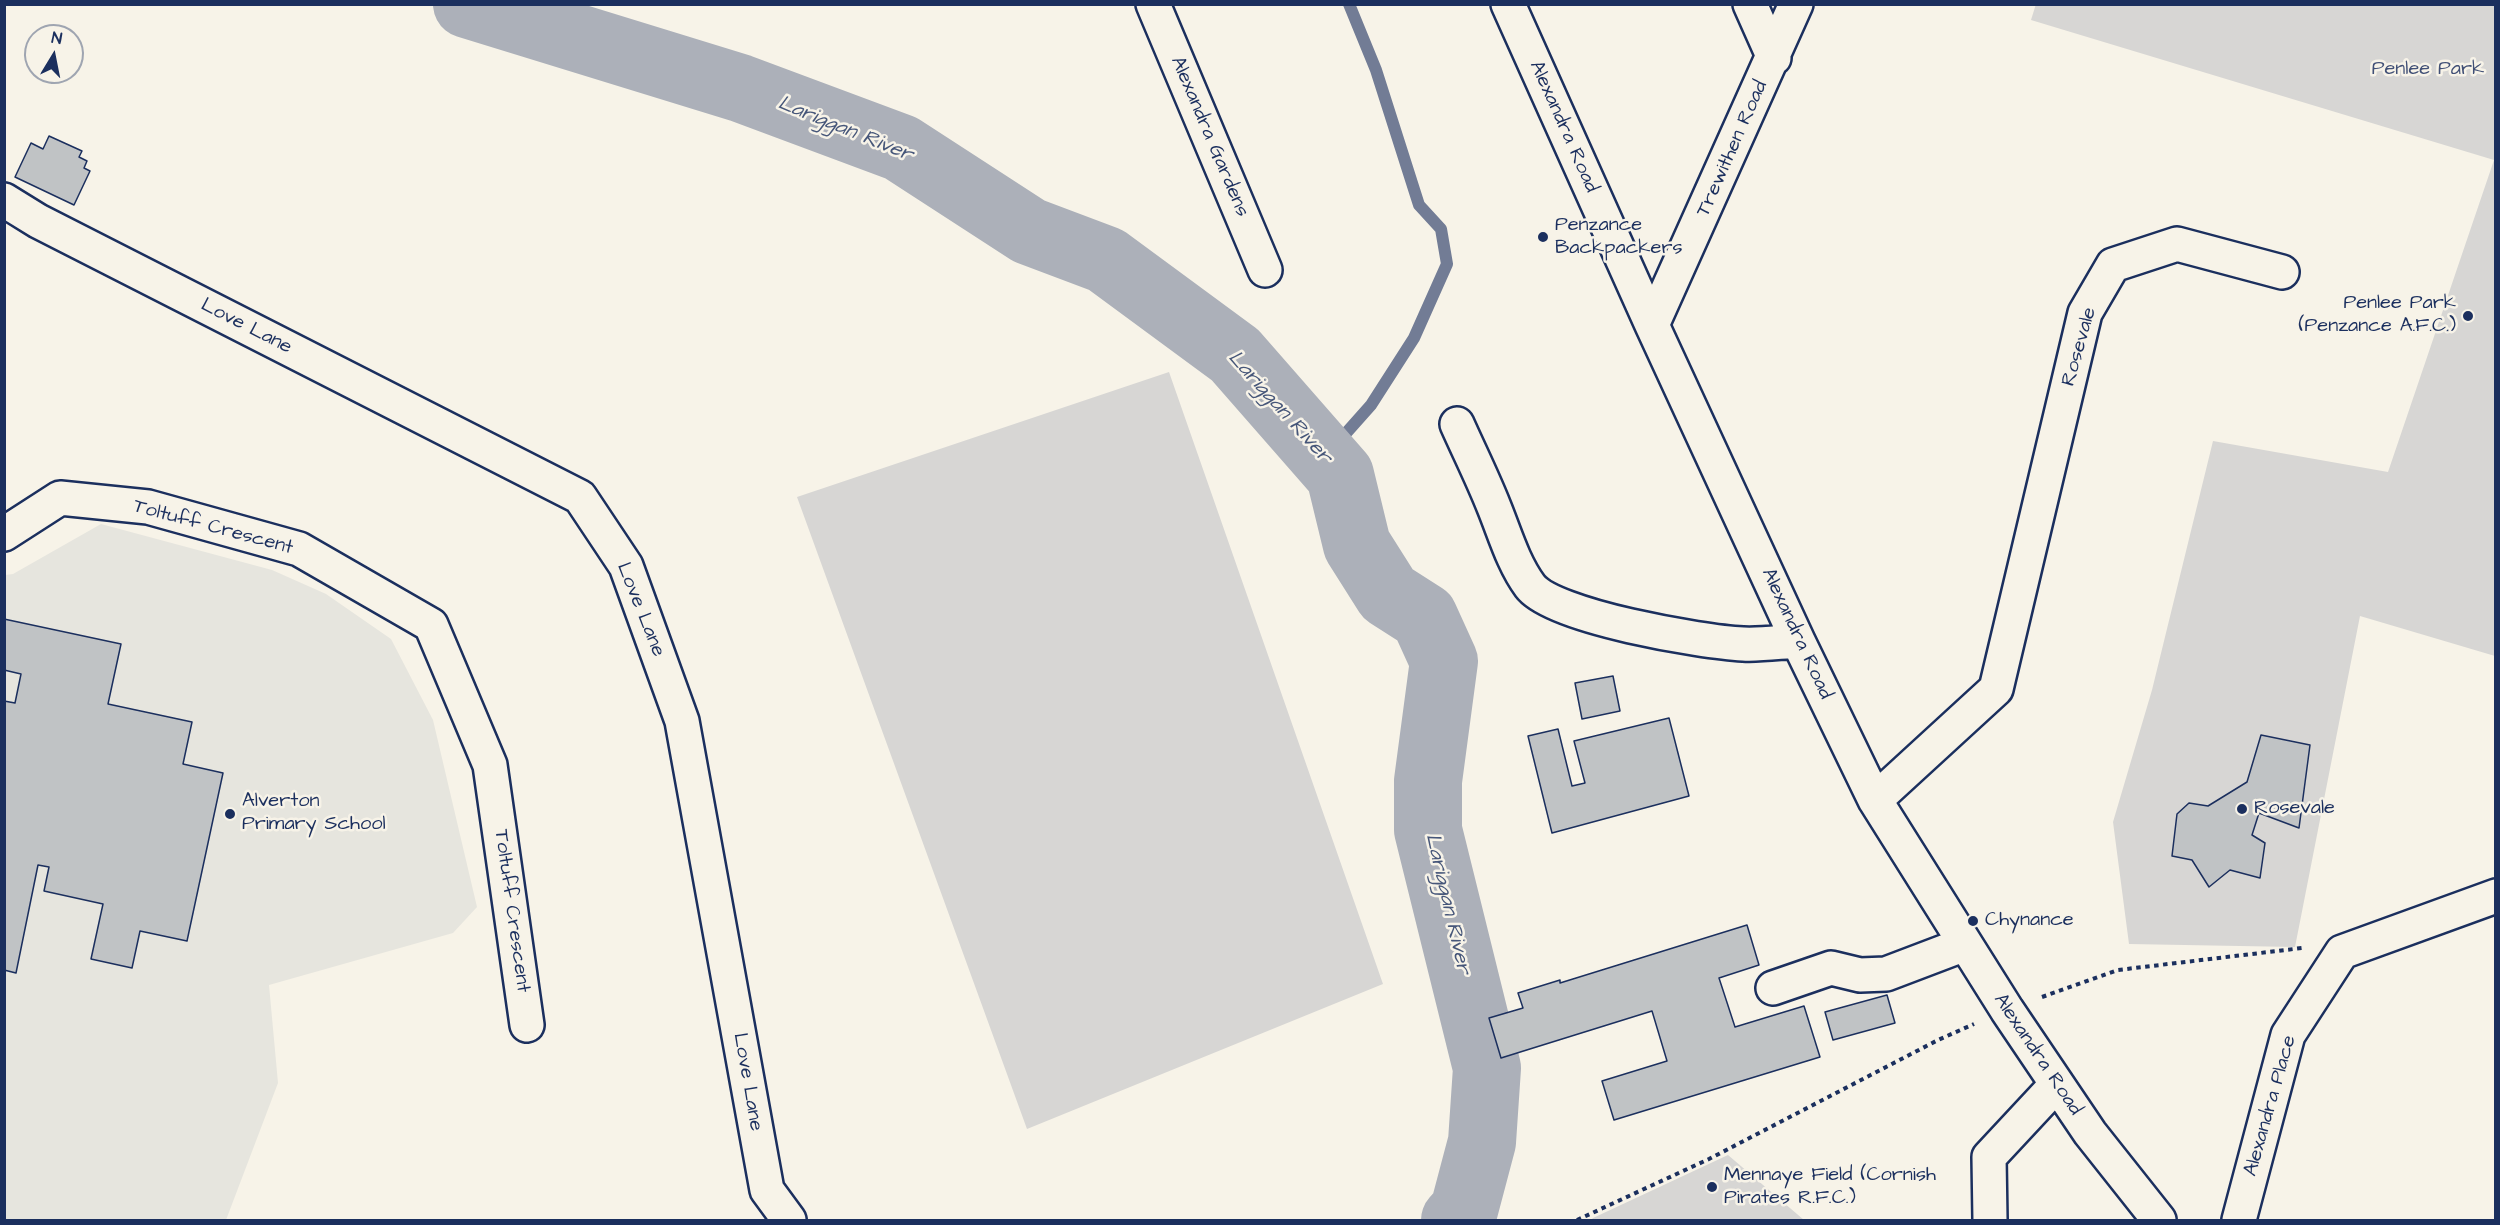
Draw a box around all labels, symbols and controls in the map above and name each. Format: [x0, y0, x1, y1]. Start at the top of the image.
north arrow [24, 24, 84, 84]
text: N [50, 27, 64, 50]
street label: Alexandra Gardens [1164, 53, 1254, 221]
street label: Alexandra Road [1523, 57, 1603, 197]
park label: Penlee Park [2372, 58, 2484, 82]
street label: Trewithen Road [1692, 77, 1774, 221]
water label: Lariggan River [774, 91, 916, 169]
place label: Penzance Backpackers [1555, 214, 1682, 261]
marker: Penzance Backpackers [1536, 230, 1550, 244]
place label: Penlee Park (Penzance A.F.C.) [2299, 292, 2456, 339]
street label: Love Lane [196, 294, 296, 360]
street label: Rosevale [2057, 305, 2103, 389]
marker: Penlee Park (Penzance A.F.C.) [2461, 309, 2475, 323]
water label: Lariggan River [1222, 346, 1336, 470]
street label: Toltuff Crescent [130, 495, 296, 561]
street label: Love Lane [610, 560, 670, 660]
street label: Alexandra Road [1755, 565, 1837, 703]
place label: Alverton Primary School [242, 790, 386, 837]
place label: Rosevale [2254, 797, 2335, 821]
marker: Rosevale [2235, 802, 2249, 816]
marker: Alverton Primary School [223, 807, 237, 821]
street label: Toltuff Crescent [488, 828, 534, 994]
water label: Lariggan River [1419, 831, 1475, 977]
place label: Chynance [1985, 909, 2074, 933]
marker: Chynance [1966, 914, 1980, 928]
street label: Alexandra Road [1987, 990, 2087, 1120]
street label: Love Lane [727, 1031, 767, 1133]
street label: Alexandra Place [2239, 1033, 2303, 1179]
place label: Mennaye Field (Cornish Pirates R.F.C.) [1724, 1164, 1936, 1211]
marker: Mennaye Field (Cornish Pirates R.F.C.) [1705, 1180, 1719, 1194]

